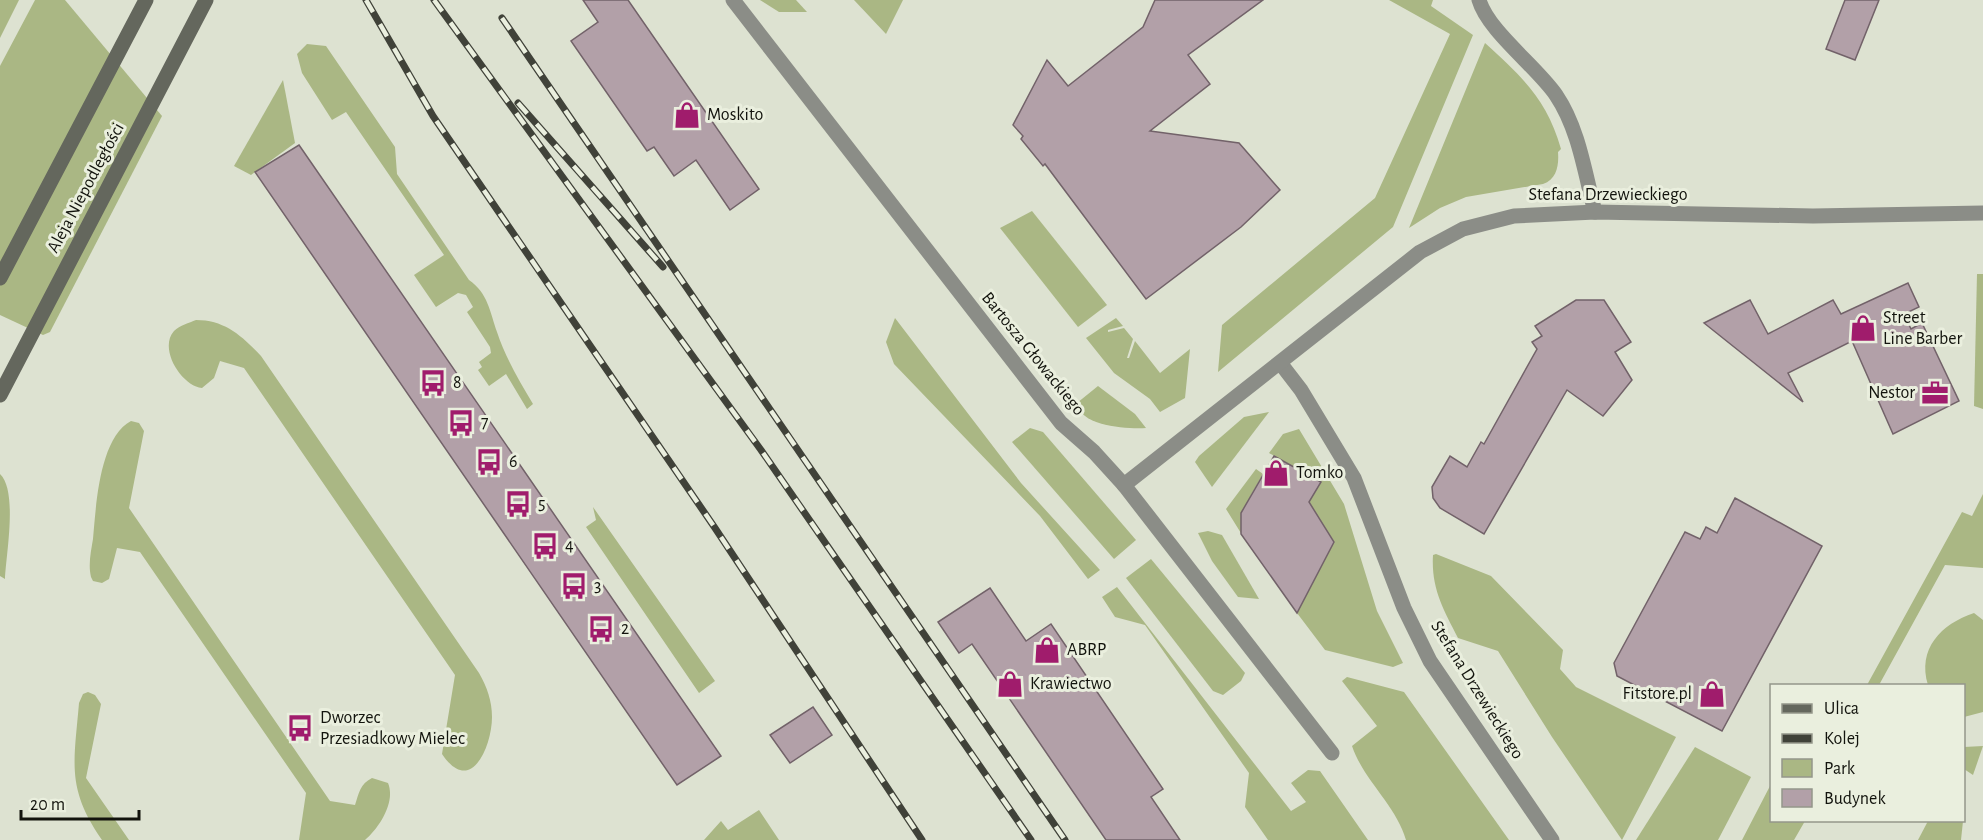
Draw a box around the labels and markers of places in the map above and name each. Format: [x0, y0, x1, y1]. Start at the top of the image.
shop icon: Moskito [672, 100, 702, 130]
place label: Moskito [707, 106, 763, 124]
place label: Street Line Barber [1883, 309, 1963, 348]
shop icon: Street Line Barber [1848, 313, 1878, 343]
bus stop icon: 8 [418, 368, 448, 398]
place label: 8 [453, 374, 462, 392]
office icon: Nestor [1920, 378, 1950, 408]
place label: Nestor [1868, 384, 1915, 402]
bus stop icon: 7 [446, 408, 476, 438]
place label: 7 [481, 414, 489, 432]
bus stop icon: 6 [474, 447, 504, 477]
place label: 6 [509, 453, 517, 471]
shop icon: Tomko [1261, 458, 1291, 488]
place label: Tomko [1296, 464, 1344, 482]
bus stop icon: 5 [503, 489, 533, 519]
place label: 5 [538, 495, 546, 513]
bus stop icon: 4 [530, 531, 560, 561]
place label: 4 [565, 537, 574, 555]
bus stop icon: 3 [559, 571, 589, 601]
place label: 3 [594, 577, 601, 595]
bus stop icon: 2 [586, 614, 616, 644]
place label: 2 [621, 620, 629, 638]
shop icon: ABRP [1032, 635, 1062, 665]
place label: ABRP [1067, 641, 1106, 659]
shop icon: Krawiectwo [995, 669, 1025, 699]
place label: Krawiectwo [1030, 675, 1112, 693]
shop icon: Fitstore.pl [1697, 679, 1727, 709]
place label: Fitstore.pl [1623, 685, 1692, 703]
place label: Dworzec Przesiadkowy Mielec [320, 709, 465, 748]
bus stop icon: Dworzec Przesiadkowy Mielec [285, 713, 315, 743]

